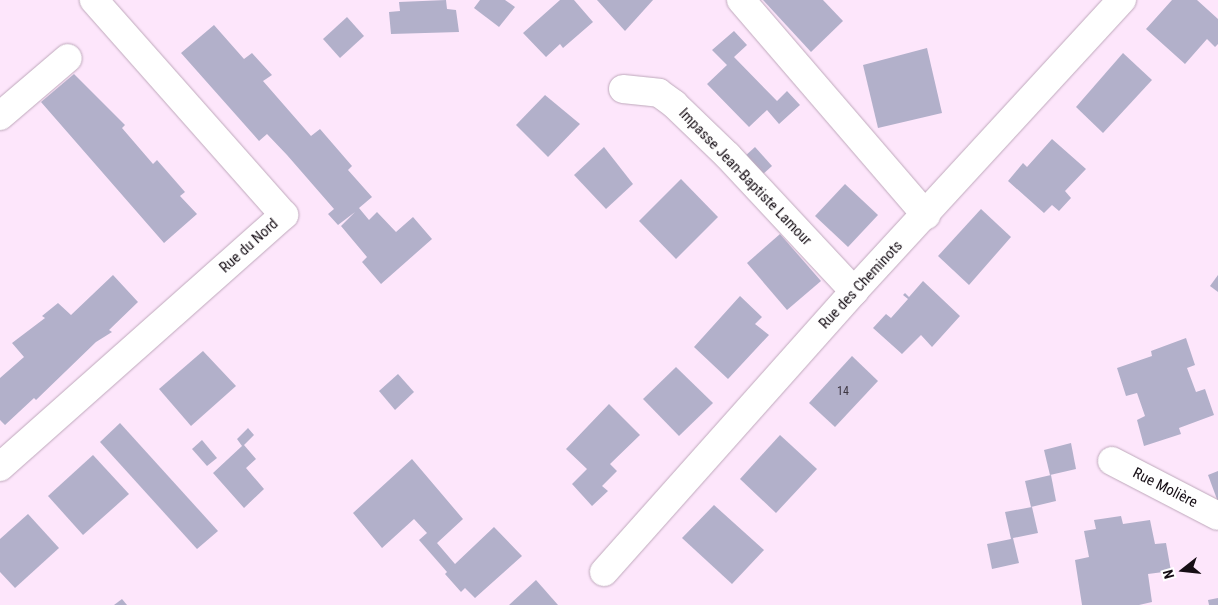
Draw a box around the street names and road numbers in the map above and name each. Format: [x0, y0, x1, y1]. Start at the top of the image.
street label: Impasse Jean-Baptiste Lamour [675, 105, 815, 249]
street label: Rue du Nord [216, 215, 282, 277]
street label: Rue des Cheminots [816, 237, 906, 333]
street label: Rue Molière [1130, 464, 1200, 512]

